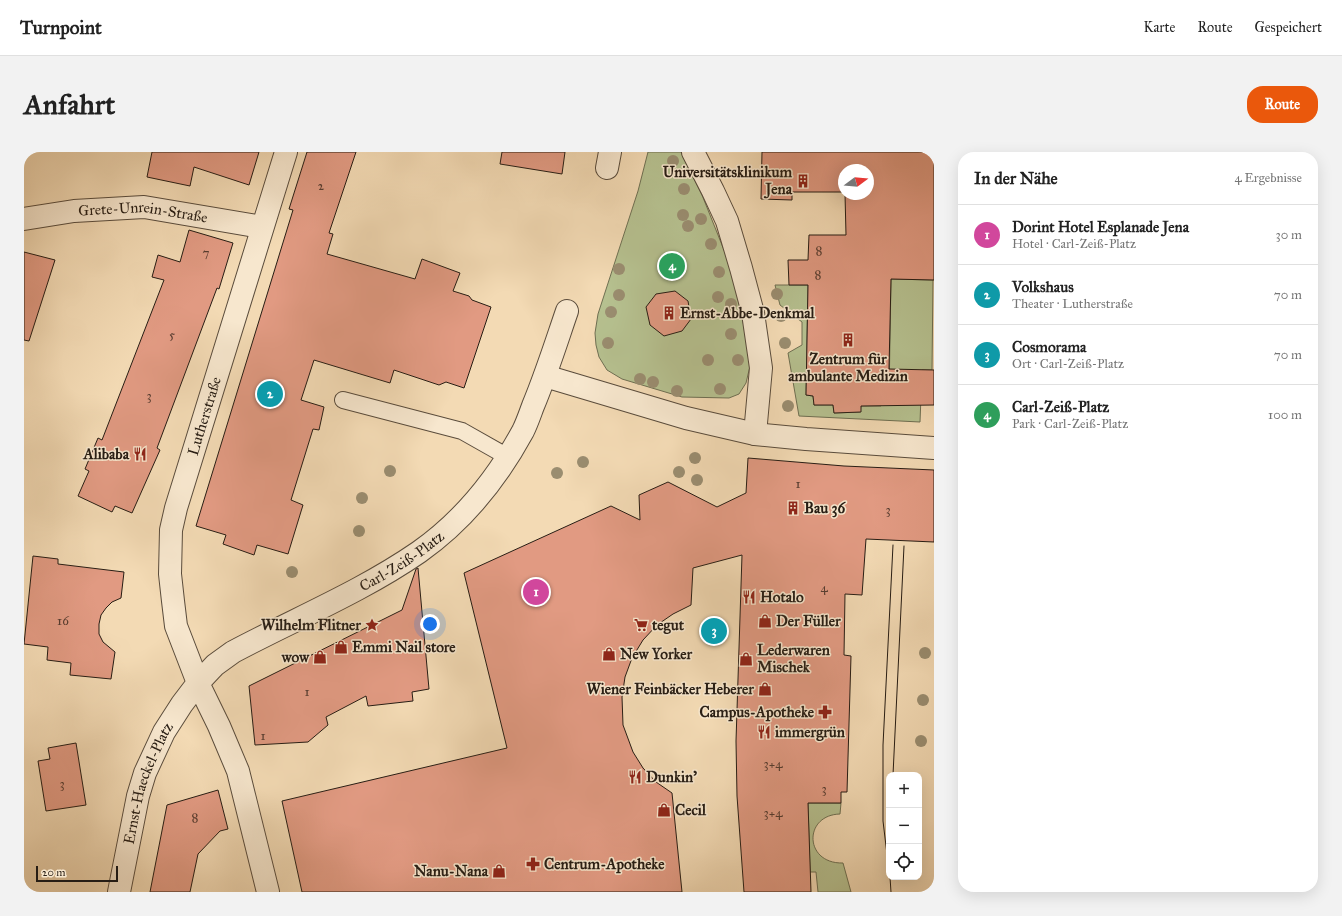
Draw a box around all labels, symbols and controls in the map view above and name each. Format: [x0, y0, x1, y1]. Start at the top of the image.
text: Turnpoint [20, 16, 102, 39]
text: Karte [1143, 19, 1175, 36]
text: Route [1197, 19, 1233, 36]
text: Gespeichert [1255, 19, 1322, 36]
button: Route [1247, 86, 1318, 123]
text: Anfahrt [24, 87, 115, 122]
place label: Universitätsklinikum Jena [663, 163, 793, 199]
north arrow [838, 164, 874, 200]
text: In der Nähe [974, 168, 1058, 189]
text: 4 Ergebnisse [1235, 170, 1302, 186]
building icon: Universitätsklinikum Jena [795, 173, 811, 189]
house number: 2 [318, 178, 325, 194]
street label: Grete-Unrein-Straße [78, 198, 209, 227]
text: Dorint Hotel Esplanade Jena [1012, 218, 1189, 236]
text: 1 [984, 227, 990, 243]
text: 30 m [1276, 227, 1302, 243]
text: Hotel · Carl-Zeiß-Platz [1012, 236, 1136, 252]
house number: 8 [816, 243, 823, 259]
house number: 7 [203, 245, 210, 261]
pin: 4 [659, 251, 685, 281]
house number: 8 [815, 267, 822, 283]
text: Volkshaus [1012, 278, 1074, 296]
text: 2 [984, 287, 990, 303]
text: 70 m [1274, 287, 1302, 303]
text: Theater · Lutherstraße [1012, 296, 1133, 312]
place label: Ernst-Abbe-Denkmal [680, 304, 816, 322]
building icon: Ernst-Abbe-Denkmal [661, 305, 677, 321]
house number: 5 [169, 327, 175, 343]
building icon: Zentrum für ambulante Medizin [840, 332, 856, 348]
text: Cosmorama [1012, 338, 1086, 356]
text: 3 [984, 347, 990, 363]
text: 70 m [1274, 347, 1302, 363]
place label: Zentrum für ambulante Medizin [788, 350, 909, 385]
text: Ort · Carl-Zeiß-Platz [1012, 356, 1124, 372]
street label: Lutherstraße [184, 375, 225, 458]
pin: 2 [257, 379, 283, 409]
house number: 3 [146, 388, 152, 404]
text: Carl-Zeiß-Platz [1012, 398, 1109, 416]
text: 4 [983, 407, 991, 423]
text: 100 m [1268, 407, 1302, 423]
text: Park · Carl-Zeiß-Platz [1012, 416, 1128, 432]
place label: Alibaba [83, 445, 130, 463]
restaurant icon: Alibaba [132, 446, 148, 462]
house number: 1 [795, 476, 801, 492]
place label: Bau 36 [804, 499, 846, 518]
building icon: Bau 36 [785, 500, 801, 516]
house number: 3 [885, 502, 891, 518]
street label: Carl-Zeiß-Platz [356, 527, 448, 595]
pin: 1 [523, 577, 549, 607]
house number: 4 [820, 580, 828, 596]
place label: Hotalo [760, 588, 804, 606]
restaurant icon: Hotalo [741, 589, 757, 605]
place label: Der Füller [776, 612, 841, 630]
house number: 16 [57, 613, 69, 629]
shop icon: Der Füller [757, 613, 773, 629]
your location [420, 614, 440, 634]
place label: Wilhelm Flitner [261, 616, 361, 634]
place label: tegut [651, 616, 685, 635]
pin: 3 [701, 616, 727, 646]
place icon: Wilhelm Flitner [364, 617, 380, 633]
supermarket icon: tegut [633, 617, 649, 633]
place label: Emmi Nail store [352, 638, 456, 656]
shop icon: Emmi Nail store [333, 639, 349, 655]
place label: Lederwaren Mischek [757, 641, 831, 676]
place label: New Yorker [620, 645, 692, 663]
shop icon: New Yorker [601, 646, 617, 662]
place label: wow [281, 648, 310, 666]
shop icon: wow [312, 649, 328, 665]
shop icon: Lederwaren Mischek [738, 651, 754, 667]
place label: Wiener Feinbäcker Heberer [586, 680, 754, 698]
shop icon: Wiener Feinbäcker Heberer [757, 681, 773, 697]
house number: 1 [304, 684, 310, 700]
place label: Campus-Apotheke [700, 703, 815, 722]
pharmacy icon: Campus-Apotheke [817, 704, 833, 720]
street label: Ernst-Haeckel-Platz [120, 719, 177, 846]
place label: immergrün [775, 723, 846, 742]
restaurant icon: immergrün [756, 724, 772, 740]
house number: 1 [260, 728, 266, 744]
house number: 3+4 [764, 756, 783, 772]
place label: Dunkin' [646, 768, 697, 786]
restaurant icon: Dunkin' [627, 769, 643, 785]
map controls [886, 772, 922, 880]
button: + [886, 772, 922, 808]
house number: 3 [59, 776, 65, 792]
house number: 3 [821, 781, 827, 797]
place label: Cecil [675, 801, 707, 819]
shop icon: Cecil [656, 802, 672, 818]
house number: 3+4 [764, 805, 783, 821]
button: − [886, 808, 922, 844]
house number: 8 [192, 810, 199, 826]
button: locate [886, 844, 922, 880]
place label: Centrum-Apotheke [544, 855, 665, 874]
pharmacy icon: Centrum-Apotheke [525, 856, 541, 872]
place label: Nanu-Nana [414, 862, 489, 880]
shop icon: Nanu-Nana [491, 863, 507, 879]
scale bar [36, 864, 118, 883]
text: 20 m [42, 866, 65, 879]

